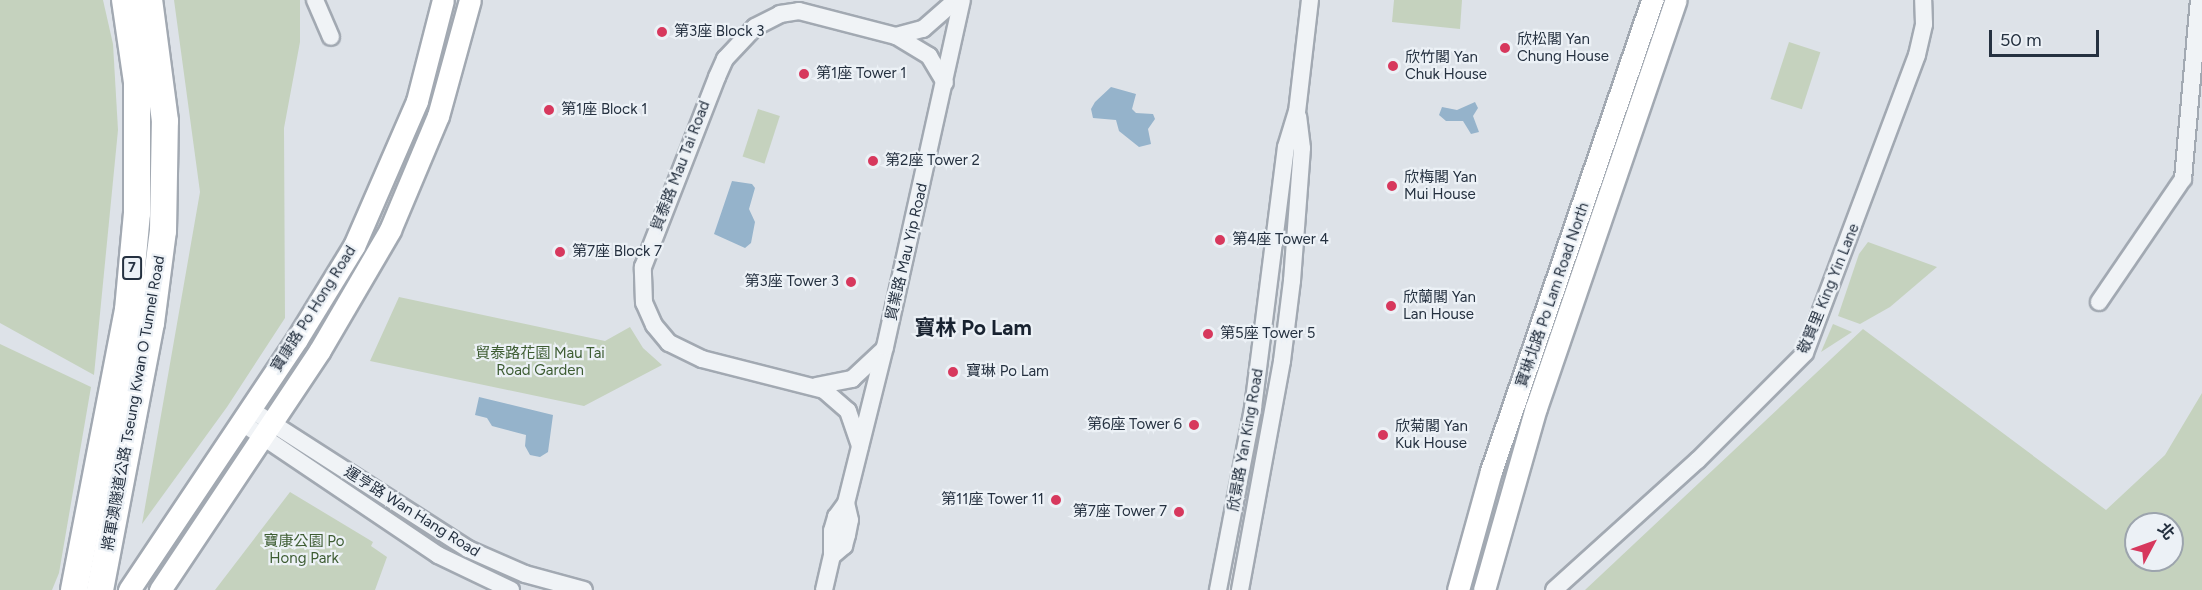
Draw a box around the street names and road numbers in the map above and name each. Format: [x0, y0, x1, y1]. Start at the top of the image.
street label: 貿泰路 Mau Tai Road [648, 98, 714, 234]
street label: 貿業路 Mau Yip Road [882, 181, 932, 323]
street label: 寶琳北路 Po Lam Road North [1513, 200, 1593, 390]
street label: 敬賢里 King Yin Lane [1795, 221, 1863, 357]
street label: 寶康路 Po Hong Road [268, 243, 360, 375]
street label: 將軍澳隧道公路 Tseung Kwan O Tunnel Road [99, 254, 169, 552]
road number: 7 [122, 257, 142, 279]
street label: 欣景路 Yan King Road [1225, 367, 1267, 513]
street label: 運亨路 Wan Hang Road [341, 463, 483, 561]

